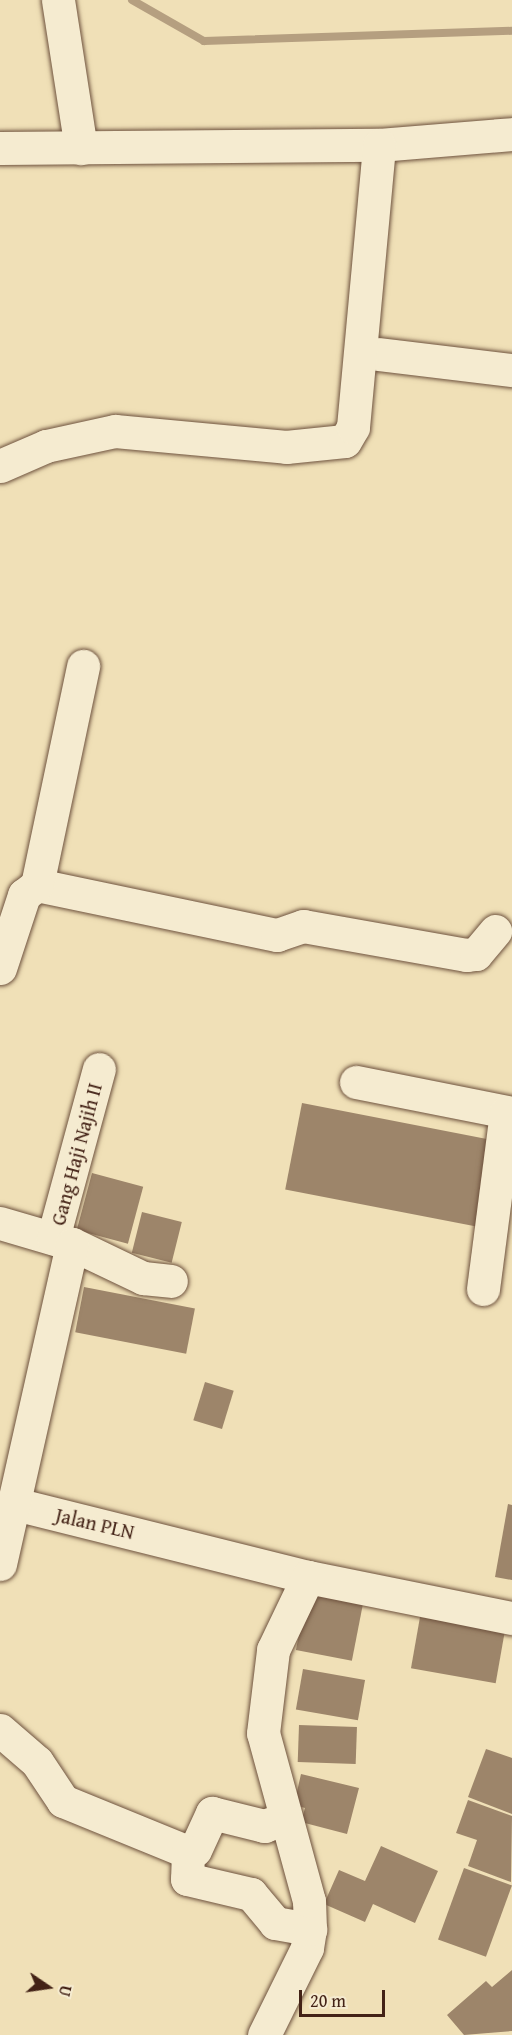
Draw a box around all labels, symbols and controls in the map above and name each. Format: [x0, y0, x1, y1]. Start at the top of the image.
street label: Gang Haji Najih II [45, 1080, 107, 1228]
street label: Jalan PLN [53, 1502, 137, 1544]
north arrow [18, 1957, 78, 2017]
scale bar [302, 1978, 388, 2016]
text: U [53, 1983, 78, 1999]
text: 20 m [310, 1987, 346, 2014]

